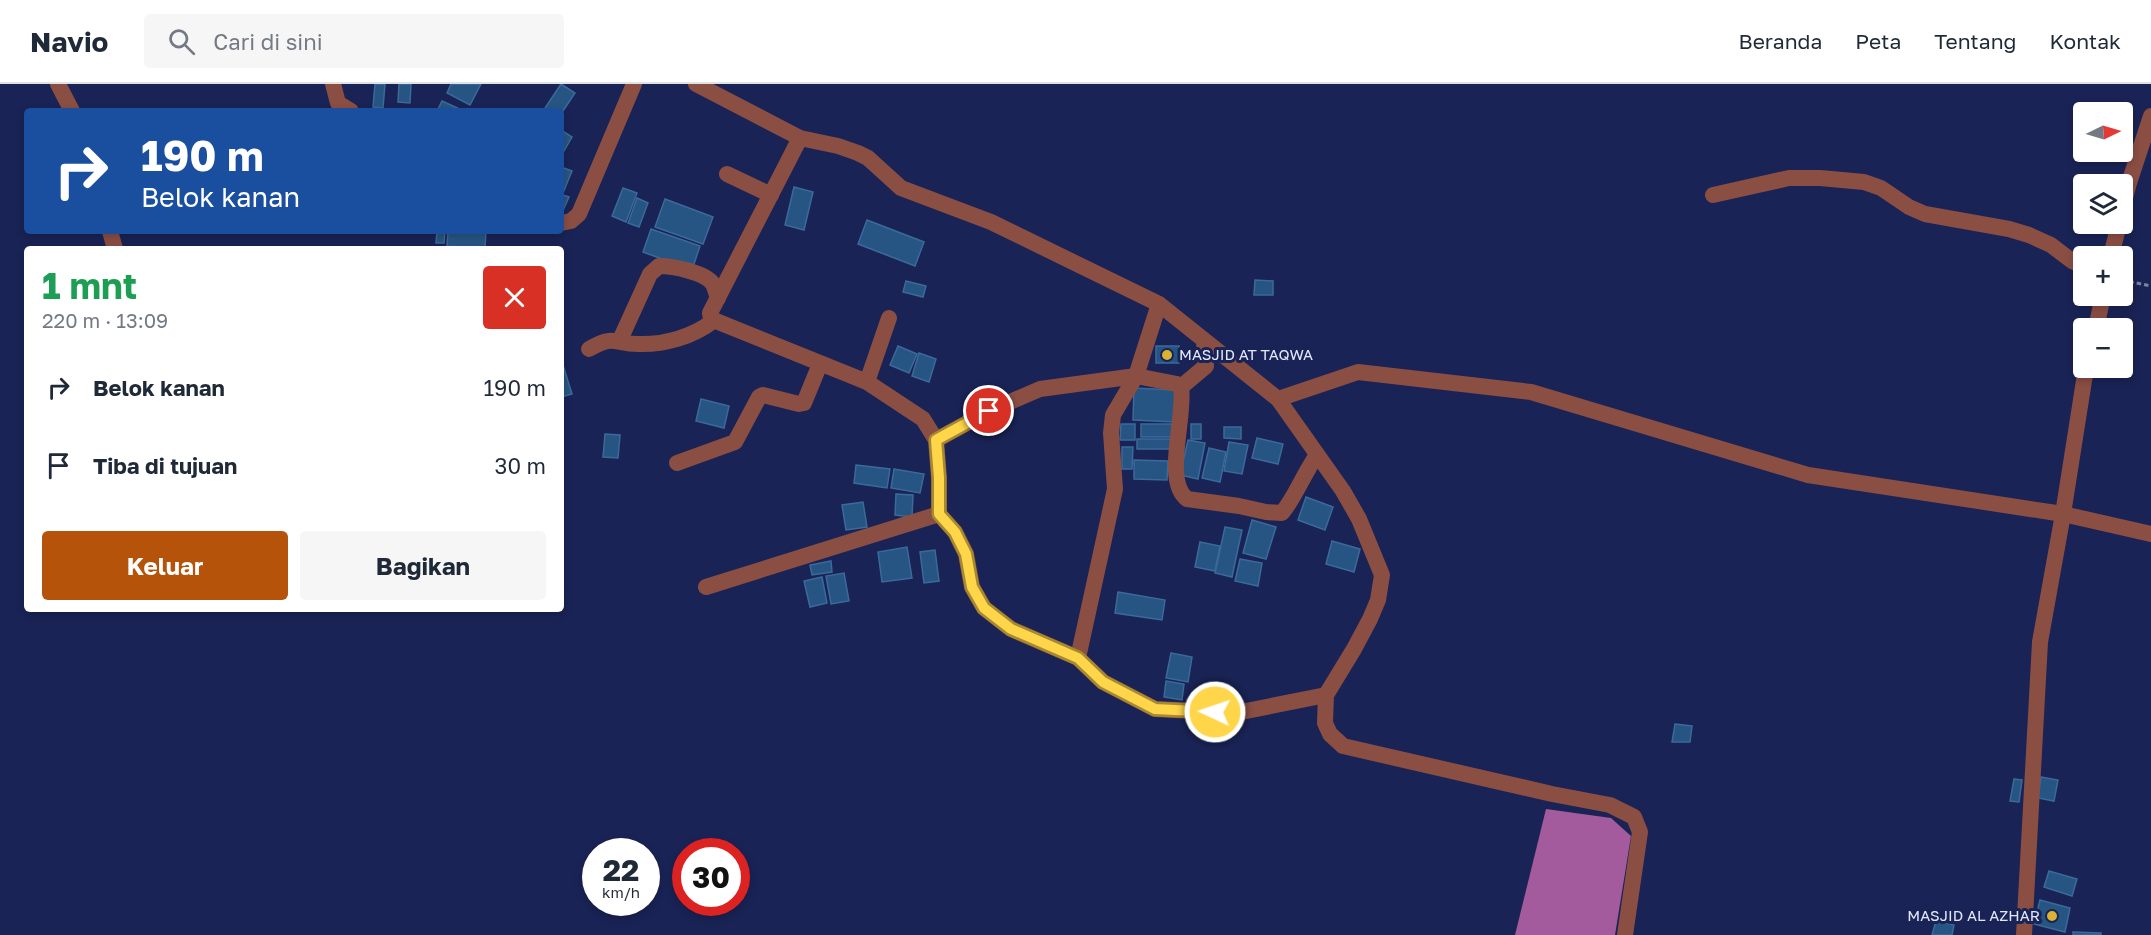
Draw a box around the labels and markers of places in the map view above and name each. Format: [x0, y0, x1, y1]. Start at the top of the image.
place label: MASJID AT TAQWA [1179, 345, 1313, 363]
marker: MASJID AT TAQWA [1160, 348, 1174, 362]
pin [963, 385, 1014, 436]
place label: MASJID AL AZHAR [1907, 906, 2040, 924]
marker: MASJID AL AZHAR [2045, 909, 2059, 923]

